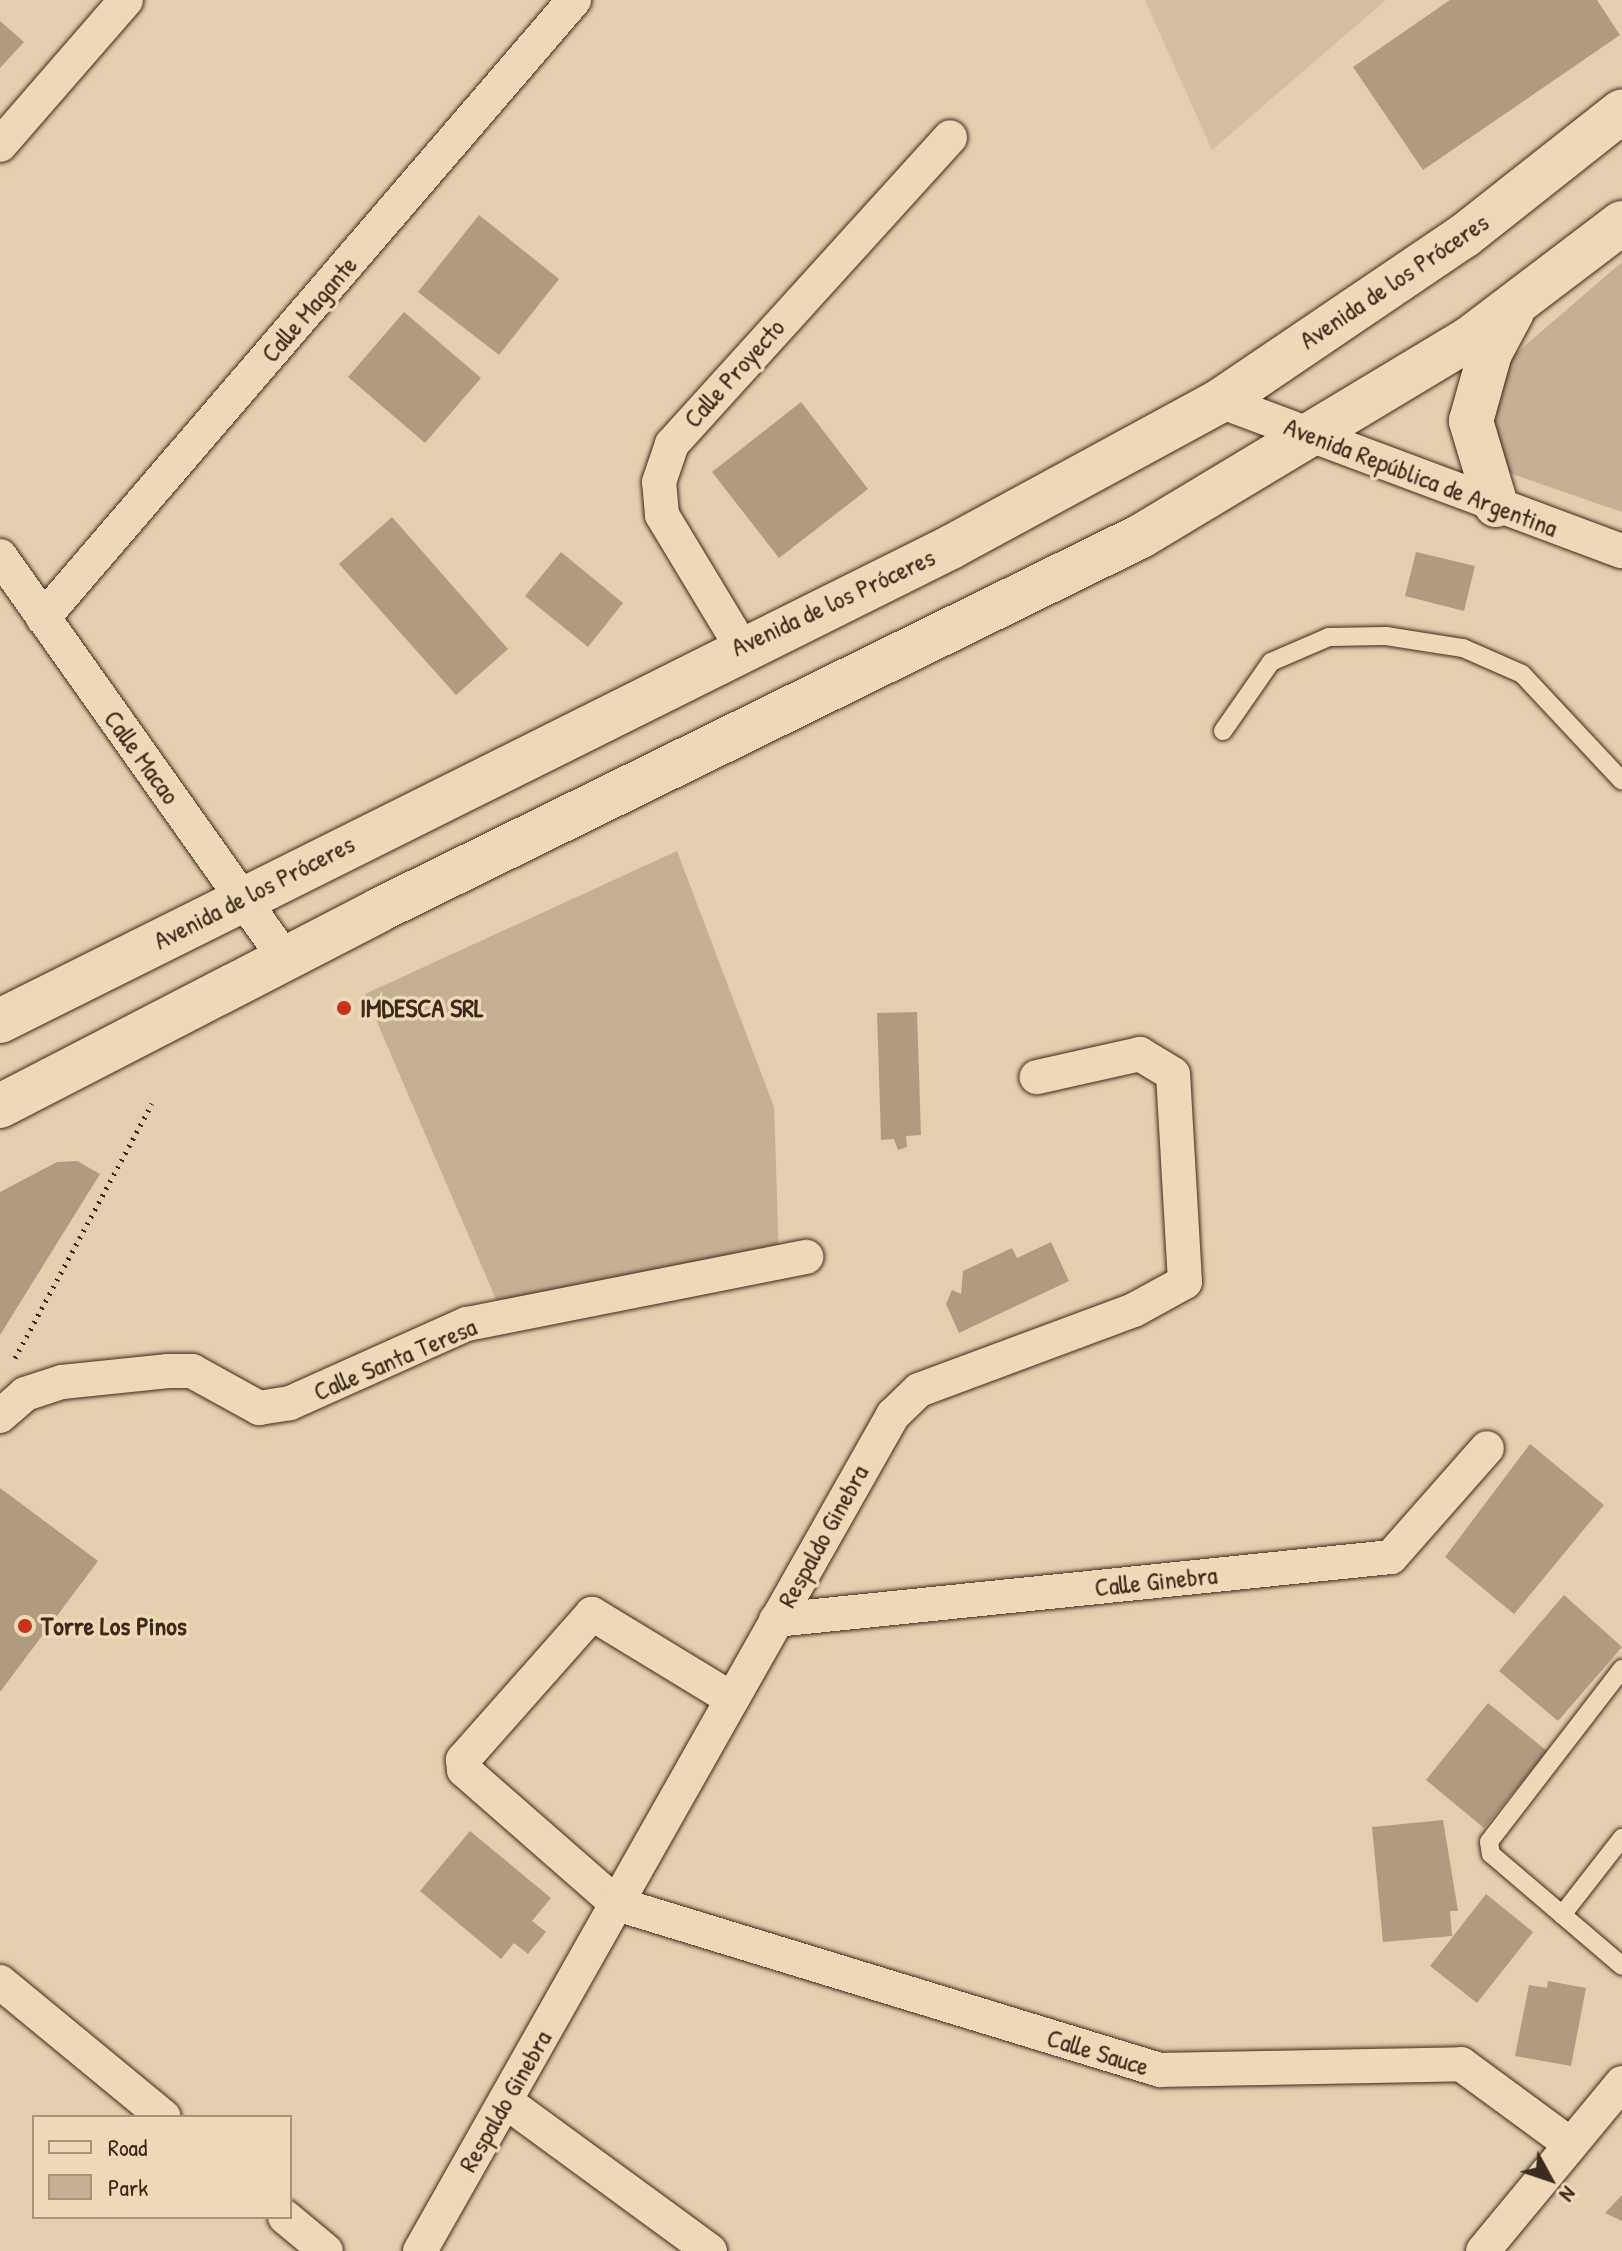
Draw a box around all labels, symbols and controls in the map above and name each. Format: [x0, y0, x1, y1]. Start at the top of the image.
street label: Avenida de los Próceres [1294, 206, 1494, 356]
street label: Calle Magante [254, 250, 364, 368]
street label: Calle Proyecto [677, 312, 791, 434]
street label: Avenida República de Argentina [1280, 410, 1562, 544]
street label: Avenida de los Próceres [726, 541, 940, 663]
street label: Calle Macao [98, 704, 186, 810]
street label: Avenida de los Próceres [148, 828, 360, 956]
place label: IMDESCA SRL [360, 992, 484, 1024]
marker: IMDESCA SRL [335, 999, 353, 1017]
street label: Calle Santa Teresa [309, 1311, 481, 1407]
street label: Respaldo Ginebra [771, 1459, 875, 1613]
street label: Calle Ginebra [1093, 1559, 1219, 1603]
place label: Torre Los Pinos [41, 1610, 187, 1642]
marker: Torre Los Pinos [16, 1617, 34, 1635]
street label: Calle Sauce [1043, 2022, 1153, 2082]
street label: Respaldo Ginebra [452, 2025, 558, 2177]
legend [32, 2115, 292, 2219]
text: Road [108, 2131, 147, 2163]
north arrow [1510, 2139, 1590, 2219]
text: Park [108, 2171, 148, 2203]
text: N [1553, 2180, 1584, 2209]

